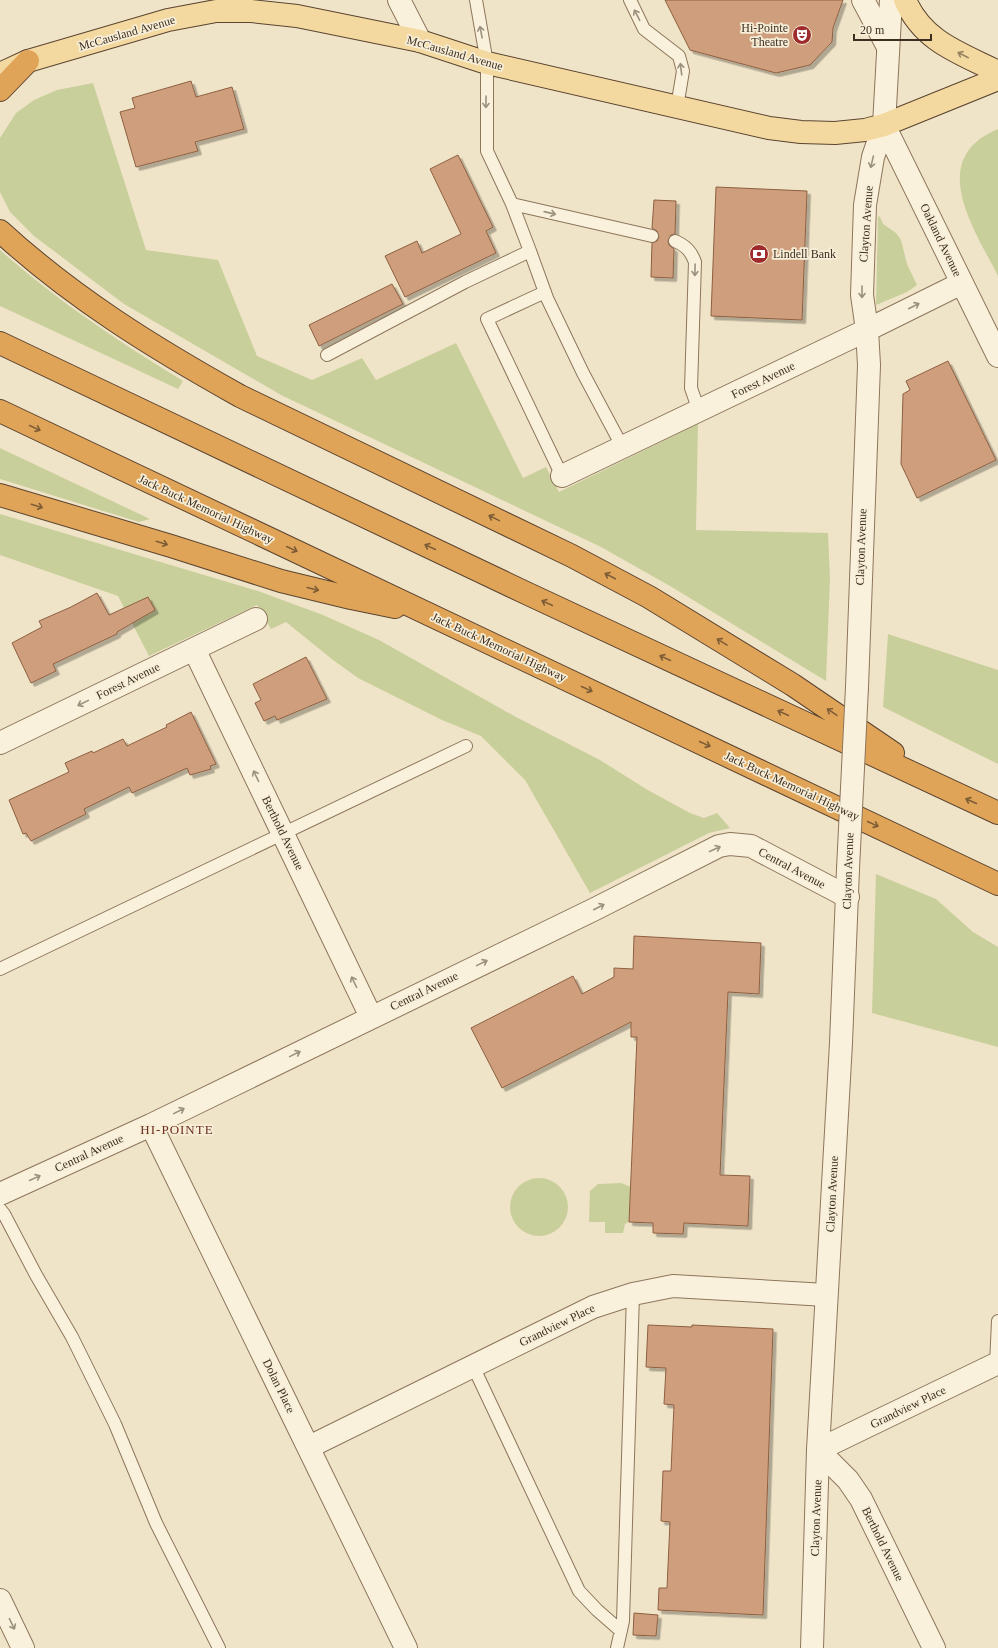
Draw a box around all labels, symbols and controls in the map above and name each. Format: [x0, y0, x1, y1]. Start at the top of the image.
one-way arrow [633, 9, 640, 21]
street label: McCausland Avenue [77, 13, 177, 53]
scale bar [854, 16, 931, 42]
place label: Hi-Pointe Theatre [741, 21, 788, 49]
text: 20 m [860, 23, 885, 37]
theatre icon: Hi-Pointe Theatre [791, 24, 813, 46]
one-way arrow [477, 25, 485, 38]
street label: McCausland Avenue [405, 33, 505, 73]
one-way arrow [957, 50, 969, 58]
one-way arrow [678, 63, 685, 76]
one-way arrow [482, 95, 490, 108]
one-way arrow [868, 155, 876, 168]
street label: Clayton Avenue [856, 185, 876, 263]
street label: Oakland Avenue [917, 201, 965, 279]
one-way arrow [543, 209, 556, 217]
bank icon: Lindell Bank [748, 243, 770, 265]
place label: Lindell Bank [773, 247, 836, 261]
one-way arrow [691, 263, 699, 276]
one-way arrow [858, 285, 866, 298]
one-way arrow [908, 302, 920, 310]
street label: Forest Avenue [729, 359, 797, 401]
one-way arrow [29, 425, 41, 432]
street label: Jack Buck Memorial Highway [136, 472, 276, 546]
one-way arrow [31, 503, 44, 510]
street label: Clayton Avenue [853, 508, 869, 586]
one-way arrow [488, 514, 500, 521]
one-way arrow [155, 540, 168, 547]
one-way arrow [424, 543, 436, 550]
one-way arrow [286, 546, 298, 553]
one-way arrow [604, 572, 616, 580]
one-way arrow [306, 586, 319, 593]
one-way arrow [542, 599, 554, 606]
street label: Jack Buck Memorial Highway [429, 610, 569, 684]
one-way arrow [717, 638, 728, 646]
one-way arrow [659, 654, 671, 661]
street label: Forest Avenue [94, 660, 162, 702]
one-way arrow [581, 686, 593, 693]
one-way arrow [78, 700, 90, 707]
one-way arrow [827, 708, 838, 716]
one-way arrow [777, 709, 789, 717]
one-way arrow [698, 741, 710, 748]
street label: Jack Buck Memorial Highway [722, 749, 862, 823]
one-way arrow [251, 771, 259, 783]
street label: Berthold Avenue [259, 794, 307, 872]
one-way arrow [966, 797, 978, 804]
one-way arrow [867, 821, 879, 828]
street label: Clayton Avenue [840, 832, 856, 910]
one-way arrow [709, 844, 721, 852]
street label: Central Avenue [756, 844, 828, 892]
one-way arrow [593, 903, 605, 910]
one-way arrow [476, 959, 488, 966]
street label: Central Avenue [388, 968, 460, 1014]
one-way arrow [350, 976, 357, 988]
one-way arrow [289, 1050, 301, 1057]
one-way arrow [172, 1107, 184, 1114]
district label: HI-POINTE [140, 1122, 214, 1137]
street label: Central Avenue [52, 1131, 126, 1175]
street label: Clayton Avenue [823, 1155, 841, 1233]
one-way arrow [29, 1174, 41, 1181]
street label: Grandview Place [517, 1301, 597, 1349]
street label: Dolan Place [260, 1357, 298, 1415]
street label: Grandview Place [868, 1383, 948, 1431]
street label: Clayton Avenue [808, 1479, 824, 1557]
street label: Berthold Avenue [859, 1505, 907, 1583]
one-way arrow [9, 1618, 16, 1630]

